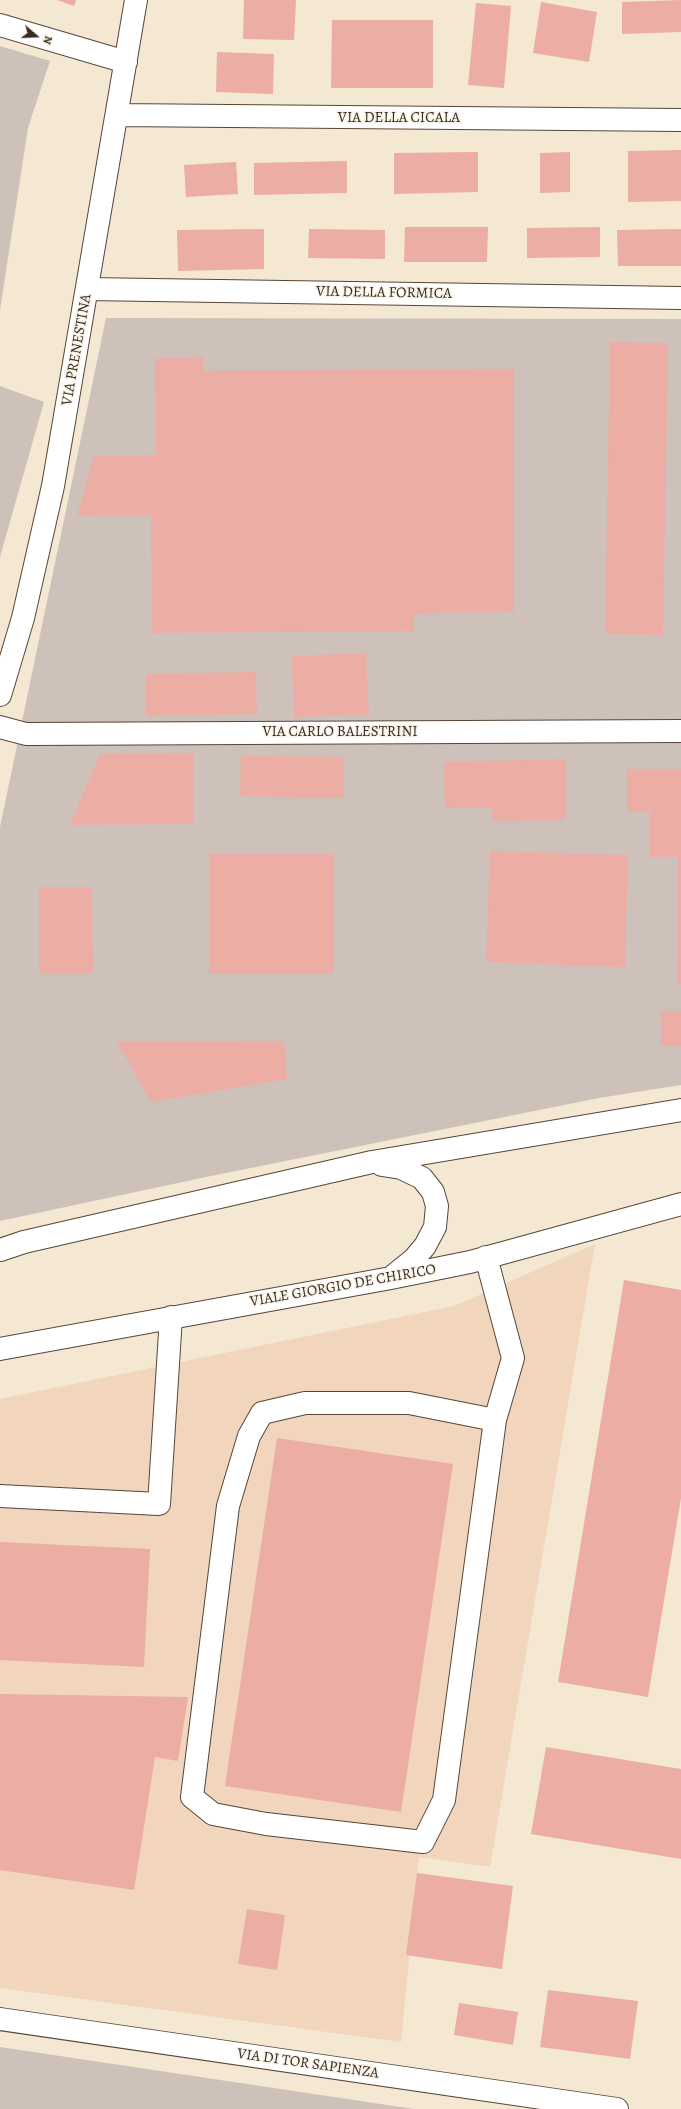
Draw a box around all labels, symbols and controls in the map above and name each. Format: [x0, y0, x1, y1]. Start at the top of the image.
north arrow [16, 16, 56, 56]
text: N [39, 34, 56, 46]
street label: VIA DELLA CICALA [338, 109, 460, 127]
street label: VIA DELLA FORMICA [316, 283, 452, 303]
street label: VIA PRENESTINA [58, 293, 96, 407]
street label: VIA CARLO BALESTRINI [262, 723, 418, 741]
street label: VIALE GIORGIO DE CHIRICO [249, 1261, 437, 1311]
street label: VIA DI TOR SAPIENZA [236, 2045, 380, 2083]

